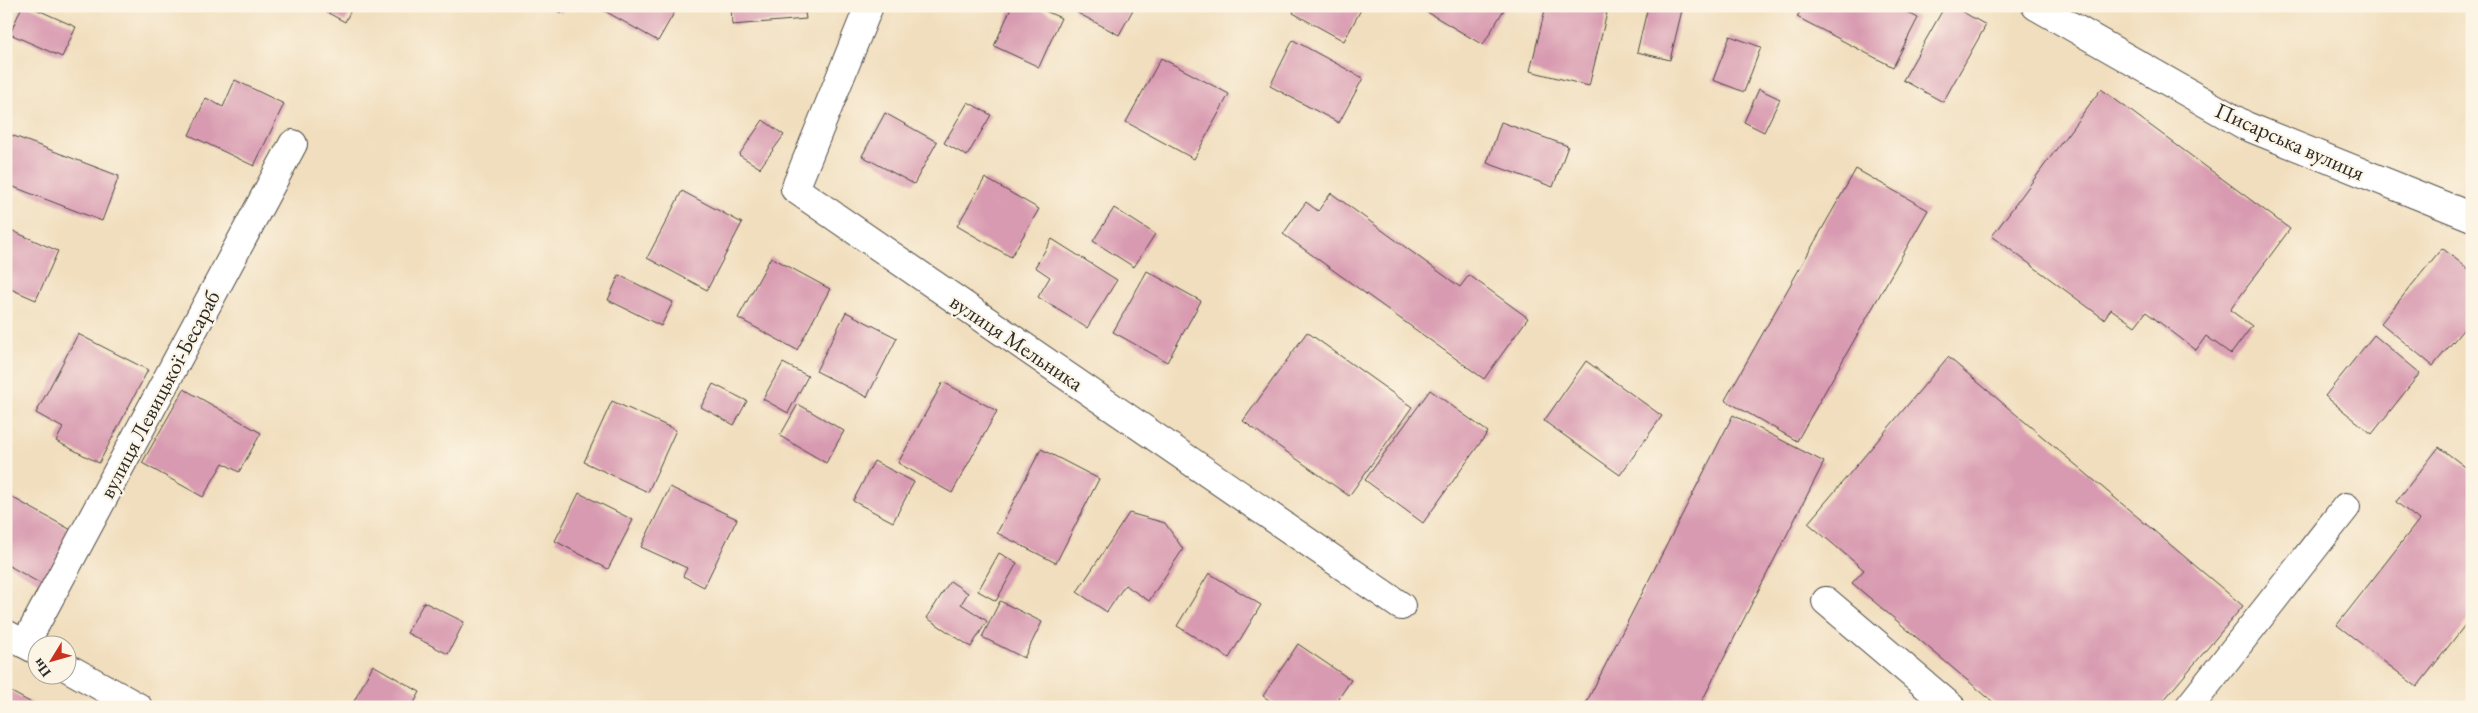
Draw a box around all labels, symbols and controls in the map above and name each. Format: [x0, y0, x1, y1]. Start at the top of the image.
street label: Писарська вулиця [2211, 96, 2369, 187]
street label: вулиця Левицької-Бесараб [92, 285, 227, 503]
street label: вулиця Мельника [944, 287, 1089, 398]
north arrow [28, 636, 78, 686]
text: Пн [29, 655, 55, 681]

